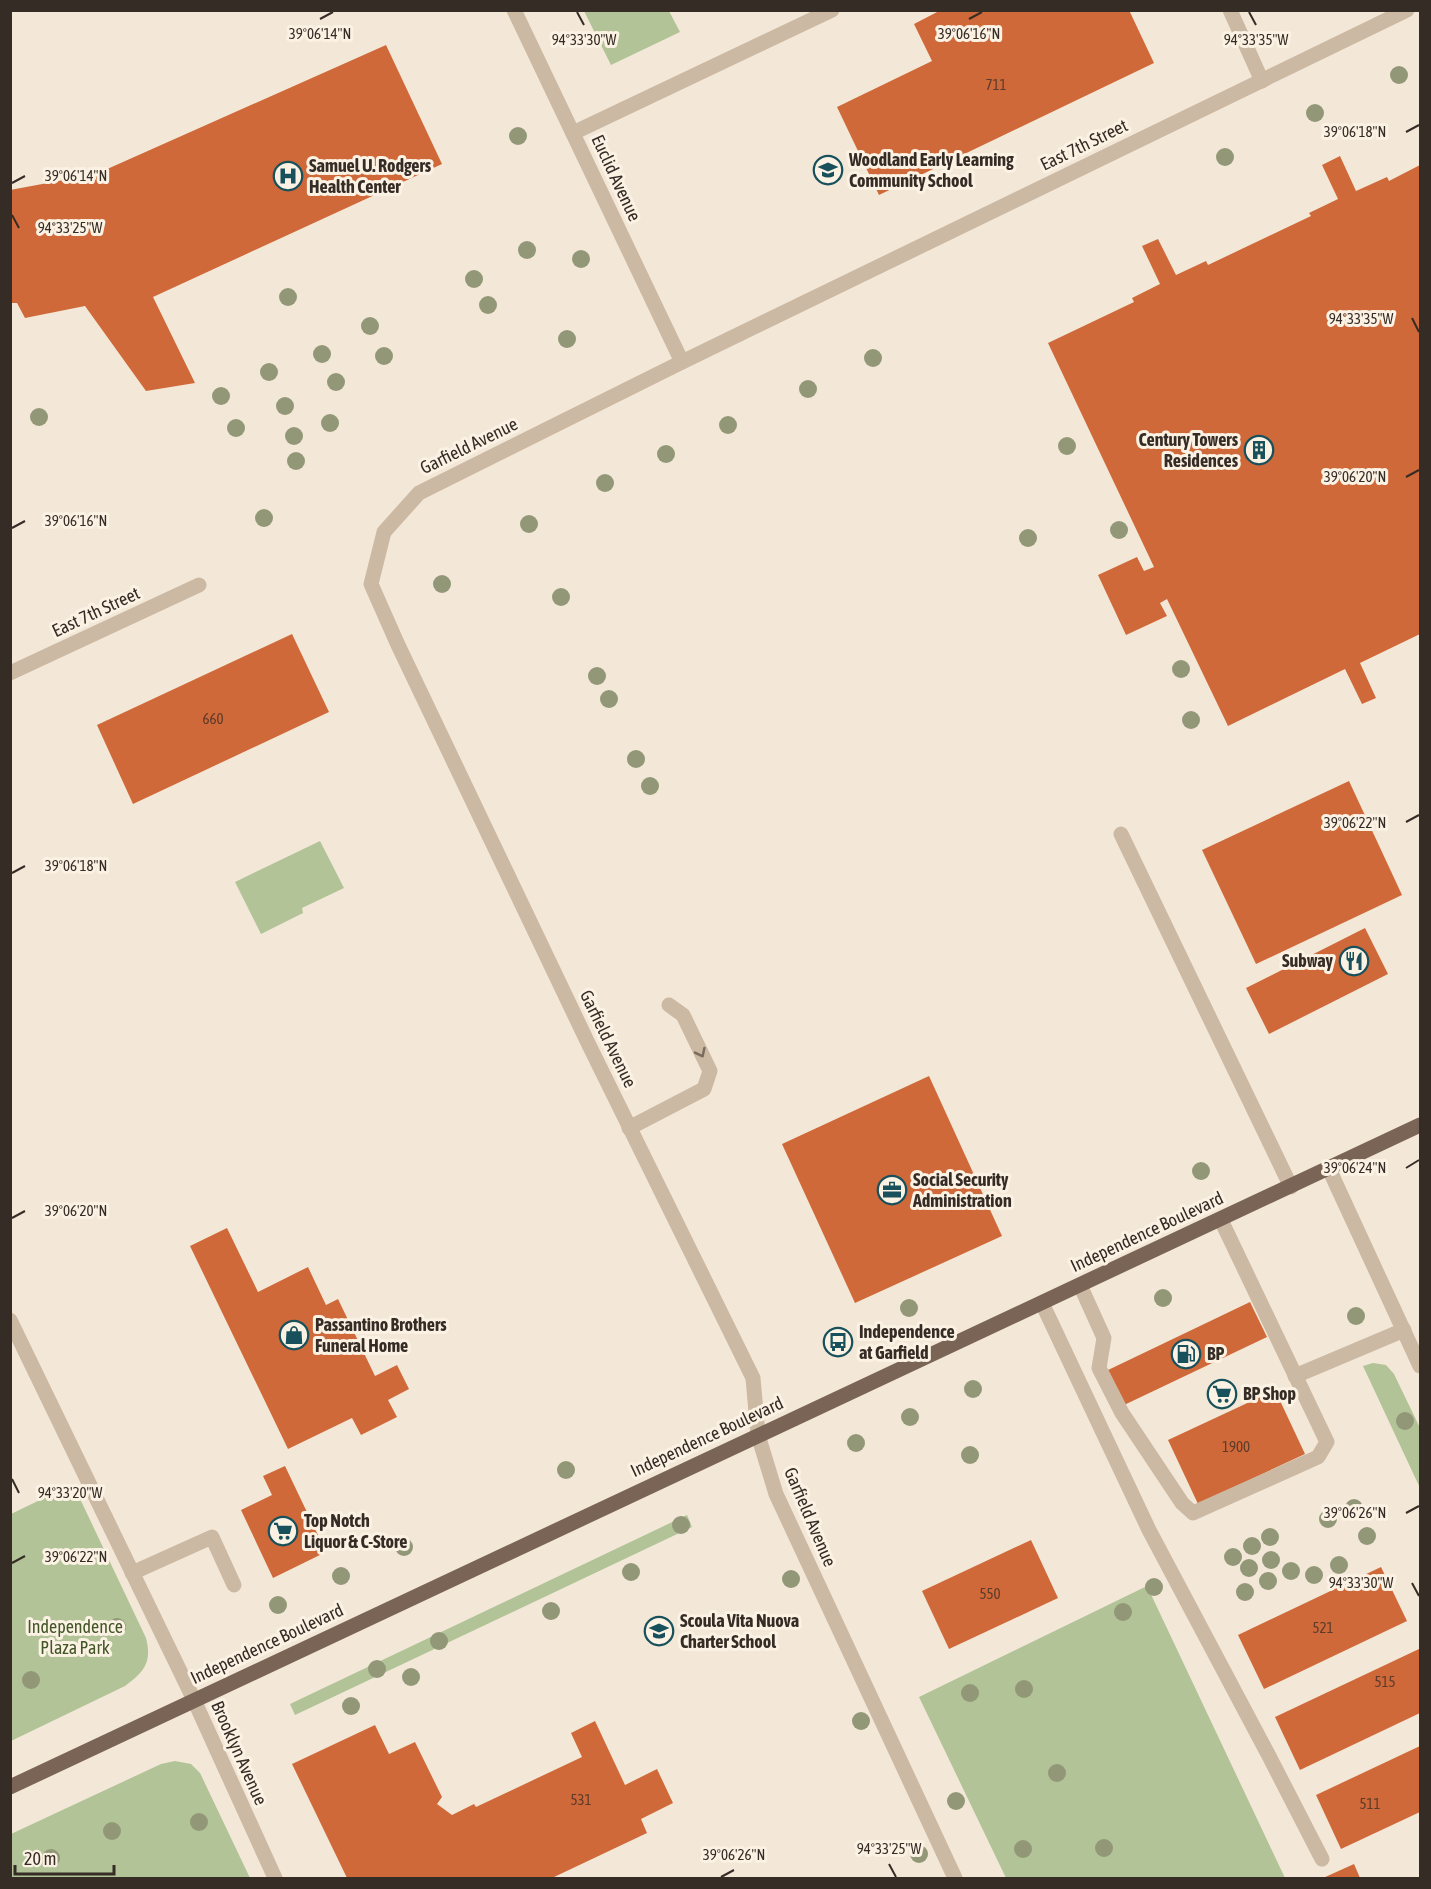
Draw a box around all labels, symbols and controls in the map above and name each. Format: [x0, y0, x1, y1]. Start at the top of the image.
text: 39°06'14"N [289, 25, 351, 42]
text: 39°06'16"N [938, 25, 1000, 42]
text: 94°33'30"W [552, 31, 616, 48]
text: 94°33'35"W [1224, 31, 1288, 48]
house number: 711 [985, 76, 1007, 93]
street label: East 7th Street [1037, 114, 1131, 175]
text: 39°06'18"N [1324, 123, 1386, 140]
street label: Euclid Avenue [587, 131, 646, 224]
place label: Woodland Early Learning Community School [848, 149, 1014, 191]
school or university icon: Woodland Early Learning Community School [812, 154, 844, 186]
place label: Samuel U. Rodgers Health Center [309, 155, 432, 197]
hospital icon: Samuel U. Rodgers Health Center [272, 160, 304, 192]
text: 39°06'14"N [45, 167, 107, 184]
text: 94°33'25"W [38, 219, 102, 236]
text: 94°33'35"W [1329, 310, 1393, 327]
street label: Garfield Avenue [417, 413, 521, 478]
place label: Century Towers Residences [1138, 429, 1239, 471]
building icon: Century Towers Residences [1243, 434, 1275, 466]
text: 39°06'20"N [1324, 468, 1386, 485]
text: 39°06'16"N [45, 512, 107, 529]
street label: East 7th Street [49, 582, 143, 641]
house number: 660 [202, 710, 224, 727]
text: 39°06'22"N [1324, 814, 1386, 831]
text: 39°06'18"N [45, 857, 107, 874]
restaurant icon: Subway [1338, 945, 1370, 977]
place label: Subway [1282, 950, 1334, 971]
street label: Garfield Avenue [576, 987, 641, 1091]
one-way arrow [693, 1046, 705, 1057]
text: 39°06'24"N [1324, 1159, 1386, 1176]
place label: Social Security Administration [912, 1169, 1012, 1211]
office icon: Social Security Administration [876, 1174, 908, 1206]
street label: Independence Boulevard [1067, 1187, 1226, 1276]
text: 39°06'20"N [45, 1202, 107, 1219]
place label: Passantino Brothers Funeral Home [315, 1314, 447, 1356]
shop icon: Passantino Brothers Funeral Home [278, 1319, 310, 1351]
place label: Independence at Garfield [859, 1321, 955, 1363]
bus stop icon: Independence at Garfield [822, 1326, 854, 1358]
fuel station icon: BP [1170, 1338, 1202, 1370]
place label: BP [1207, 1343, 1225, 1364]
supermarket icon: BP Shop [1206, 1378, 1238, 1410]
place label: BP Shop [1243, 1383, 1296, 1404]
street label: Independence Boulevard [627, 1392, 786, 1481]
house number: 1900 [1222, 1438, 1250, 1455]
street label: Garfield Avenue [780, 1464, 841, 1570]
text: 94°33'20"W [38, 1484, 102, 1501]
text: 39°06'26"N [1324, 1504, 1386, 1521]
place label: Top Notch Liquor & C-Store [304, 1510, 408, 1552]
supermarket icon: Top Notch Liquor & C-Store [267, 1515, 299, 1547]
text: 39°06'22"N [45, 1548, 107, 1565]
text: 94°33'30"W [1329, 1574, 1393, 1591]
house number: 550 [979, 1585, 1001, 1602]
street label: Independence Boulevard [187, 1599, 346, 1688]
place label: Scoula Vita Nuova Charter School [680, 1610, 799, 1652]
school or university icon: Scoula Vita Nuova Charter School [643, 1615, 675, 1647]
park label: Independence Plaza Park [27, 1616, 123, 1658]
house number: 521 [1312, 1619, 1334, 1636]
house number: 515 [1374, 1673, 1396, 1690]
street label: Brooklyn Avenue [207, 1697, 272, 1808]
house number: 531 [570, 1791, 592, 1808]
house number: 511 [1359, 1795, 1381, 1812]
scale bar [15, 1838, 114, 1876]
text: 94°33'25"W [857, 1840, 921, 1857]
text: 39°06'26"N [703, 1846, 765, 1863]
text: 20 m [24, 1848, 56, 1869]

